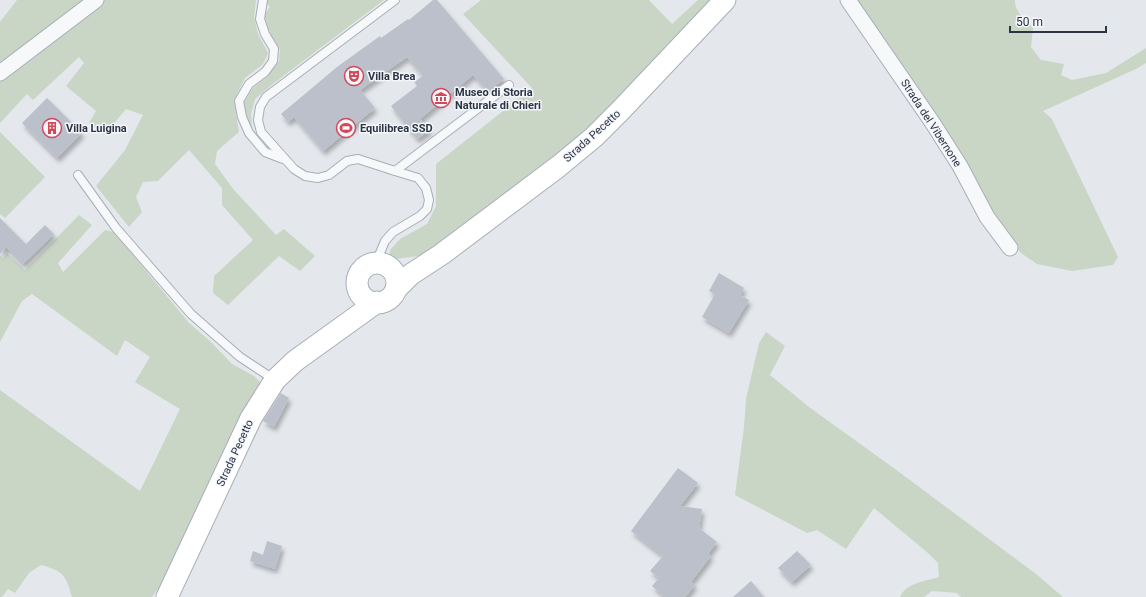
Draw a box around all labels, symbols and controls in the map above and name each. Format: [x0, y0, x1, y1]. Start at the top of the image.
scale bar [1010, 8, 1106, 34]
text: 50 m [1016, 15, 1043, 29]
theatre icon: Villa Brea [343, 65, 365, 87]
place label: Villa Brea [368, 70, 415, 83]
street label: Strada del Vibernone [898, 77, 964, 169]
place label: Museo di Storia Naturale di Chieri [455, 86, 541, 112]
museum icon: Museo di Storia Naturale di Chieri [430, 87, 452, 109]
street label: Strada Pecetto [561, 107, 623, 165]
building icon: Villa Luigina [41, 117, 63, 139]
sports icon: Equilibrea SSD [335, 117, 357, 139]
place label: Villa Luigina [66, 122, 127, 135]
place label: Equilibrea SSD [360, 122, 433, 135]
street label: Strada Pecetto [214, 418, 256, 488]

